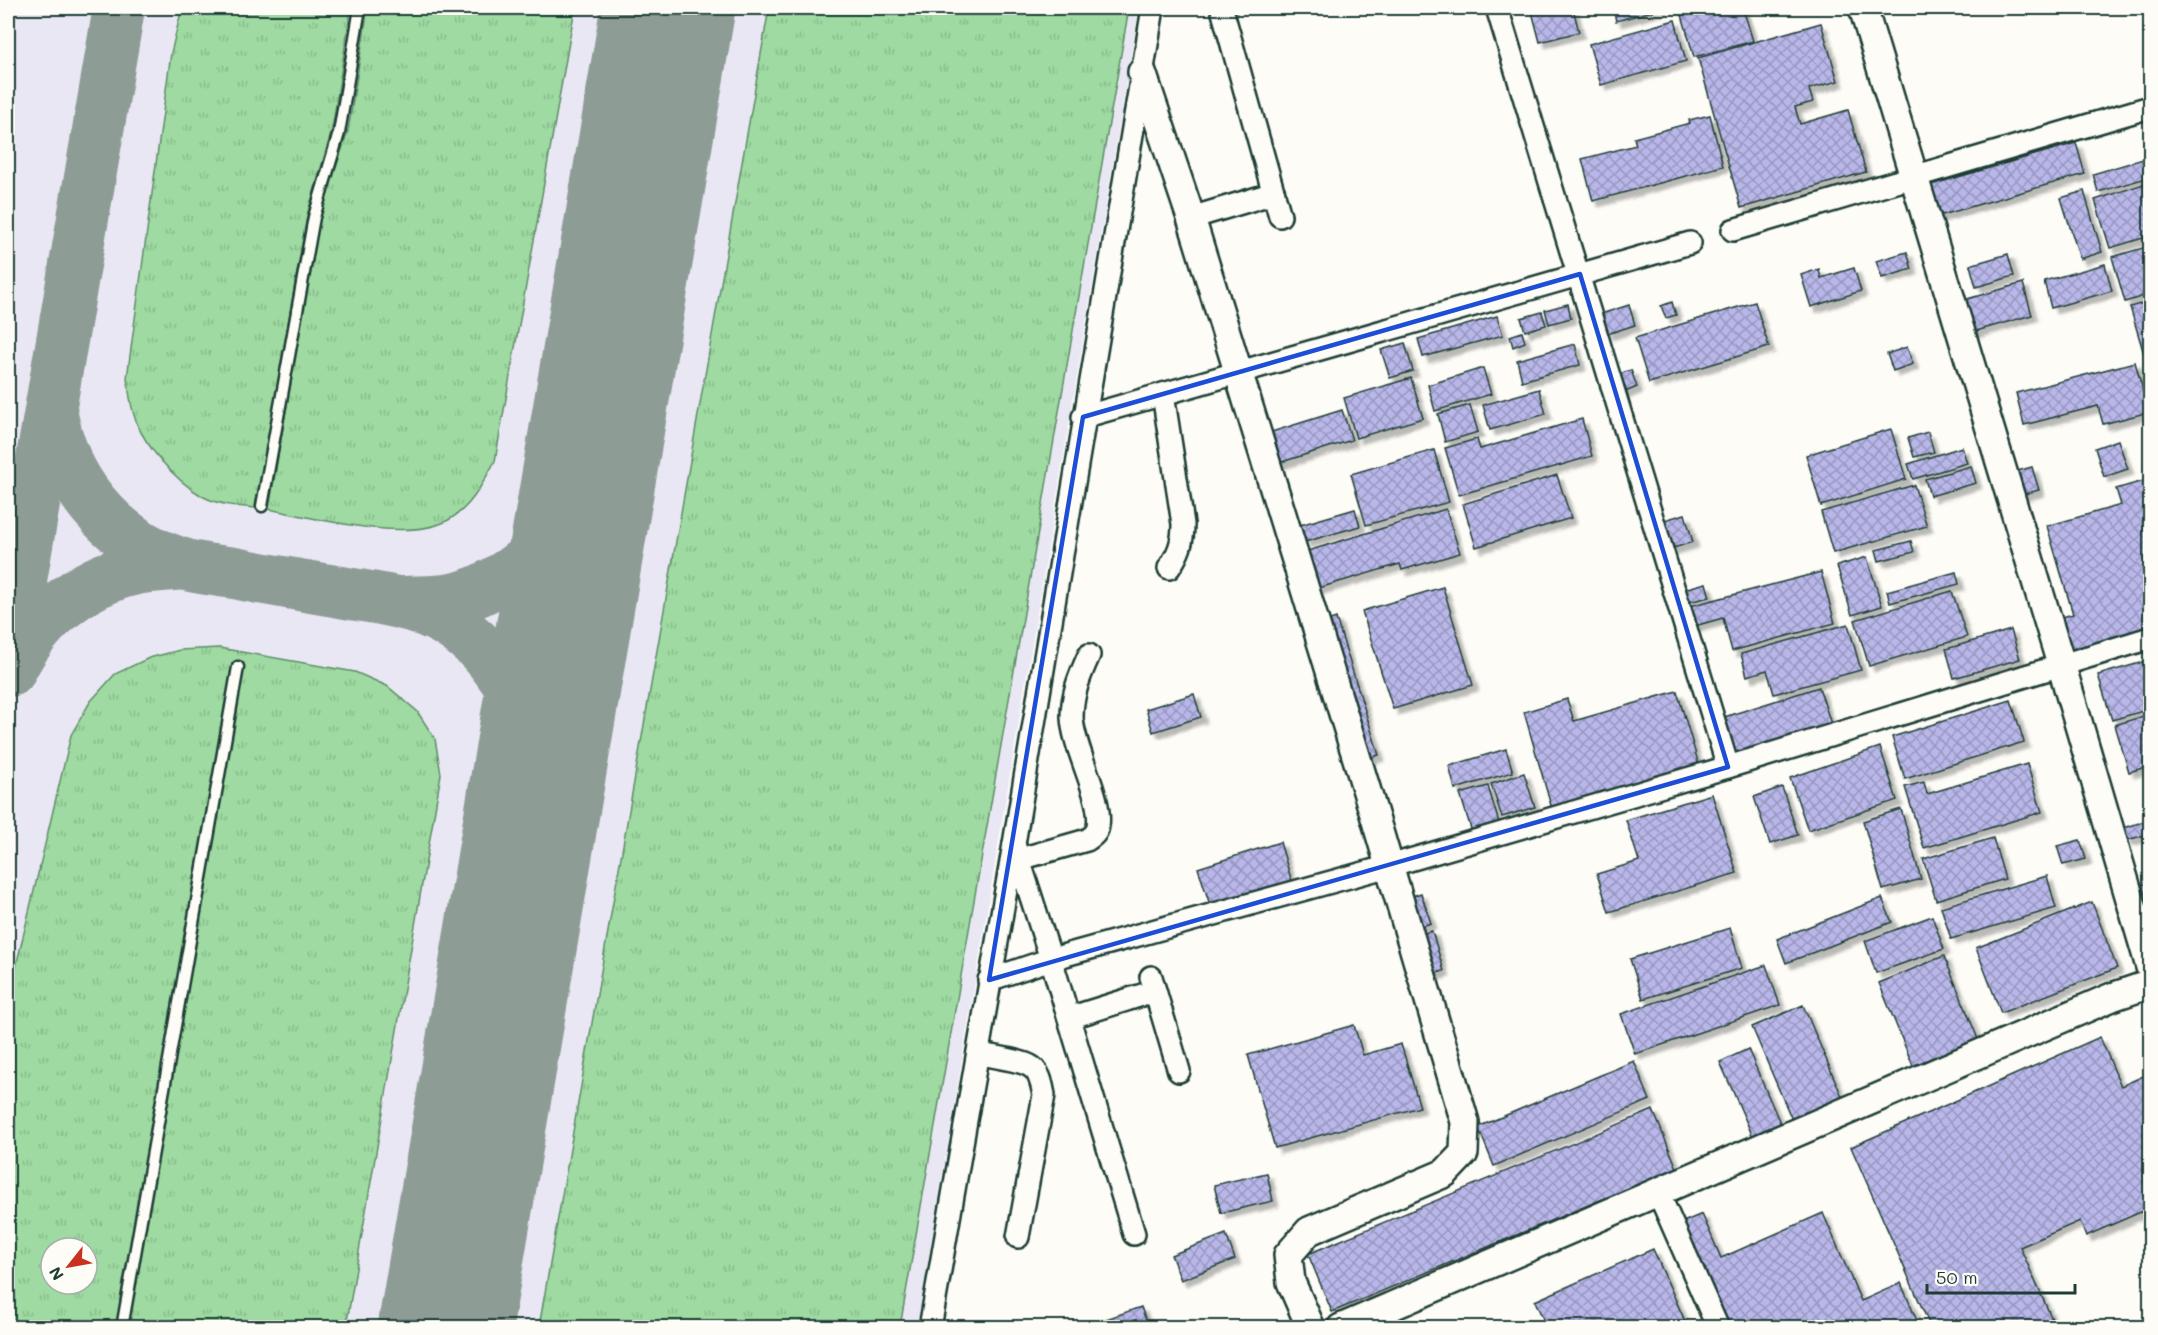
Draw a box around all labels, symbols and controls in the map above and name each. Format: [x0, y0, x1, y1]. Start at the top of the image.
north arrow [39, 1236, 99, 1296]
scale bar [1927, 1257, 2076, 1295]
text: N [44, 1263, 68, 1285]
text: 50 m [1936, 1265, 1978, 1289]

